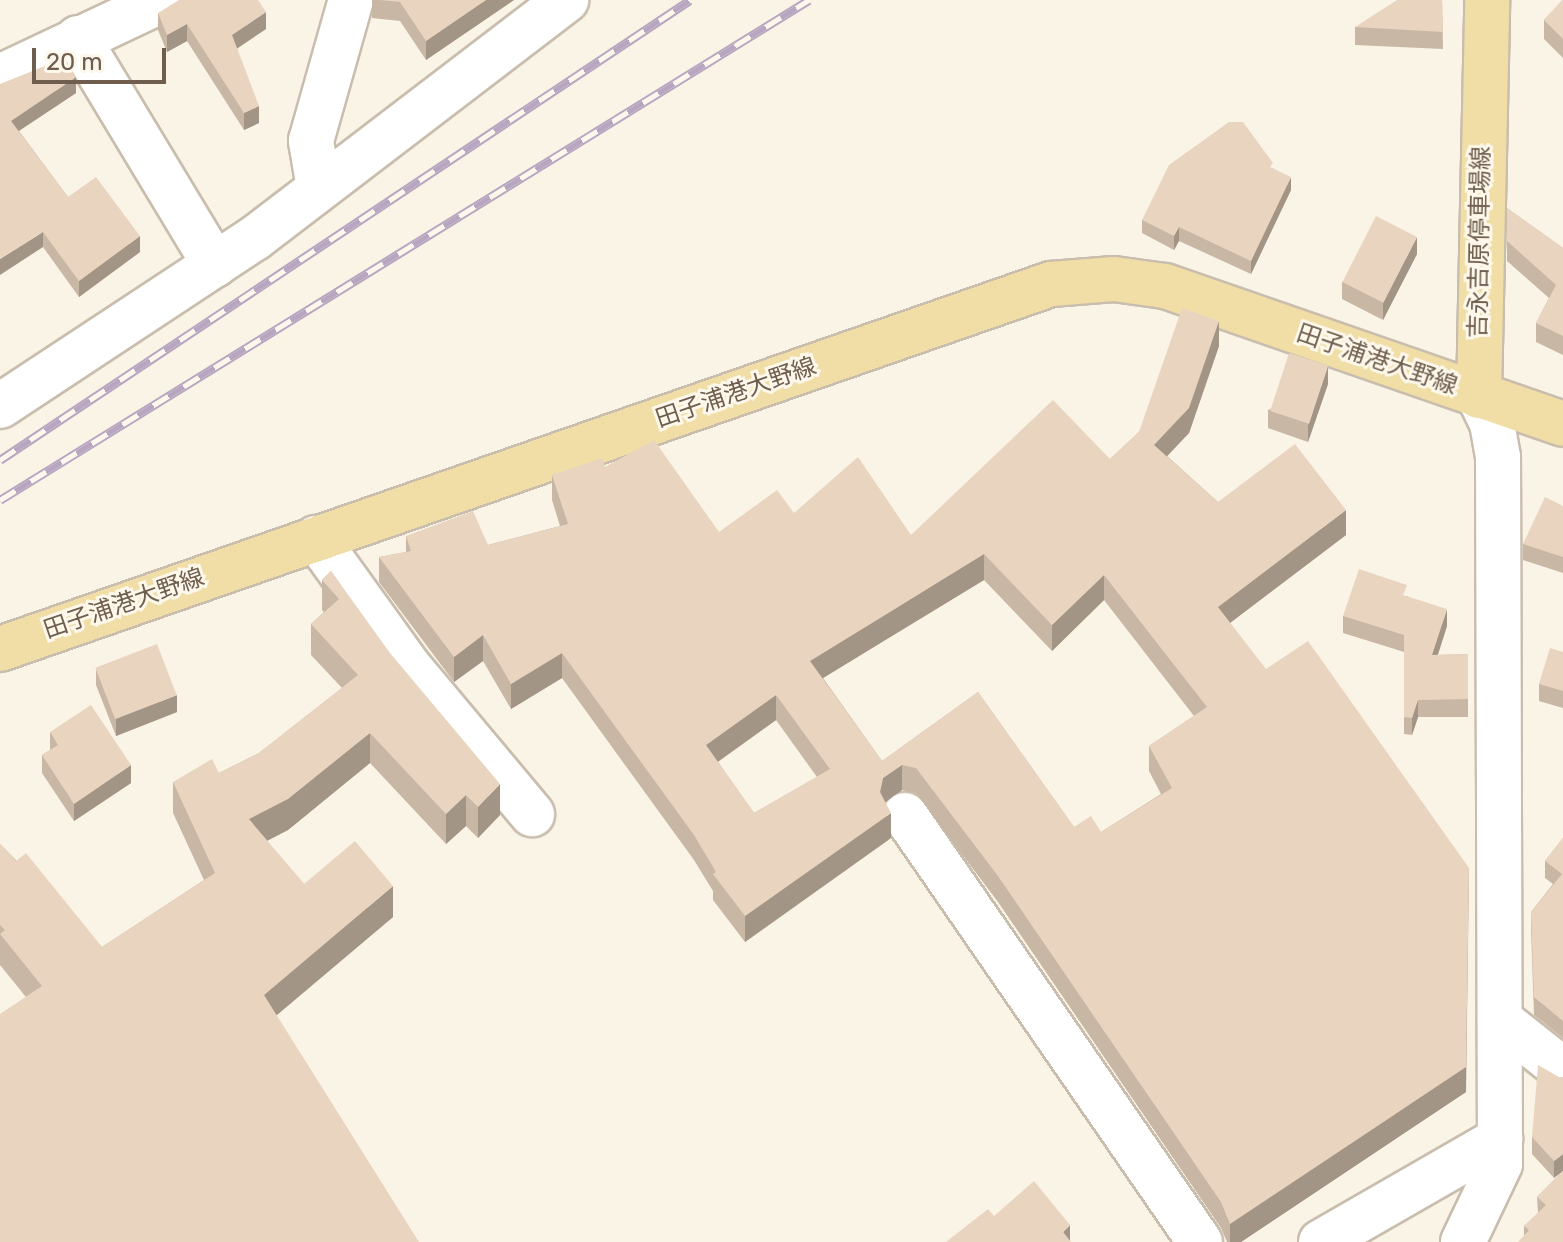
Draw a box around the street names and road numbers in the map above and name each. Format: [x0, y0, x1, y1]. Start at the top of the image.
street label: 吉永吉原停車場線 [1464, 146, 1496, 338]
street label: 田子浦港大野線 [1293, 319, 1461, 401]
street label: 田子浦港大野線 [652, 352, 820, 434]
street label: 田子浦港大野線 [40, 563, 208, 645]

